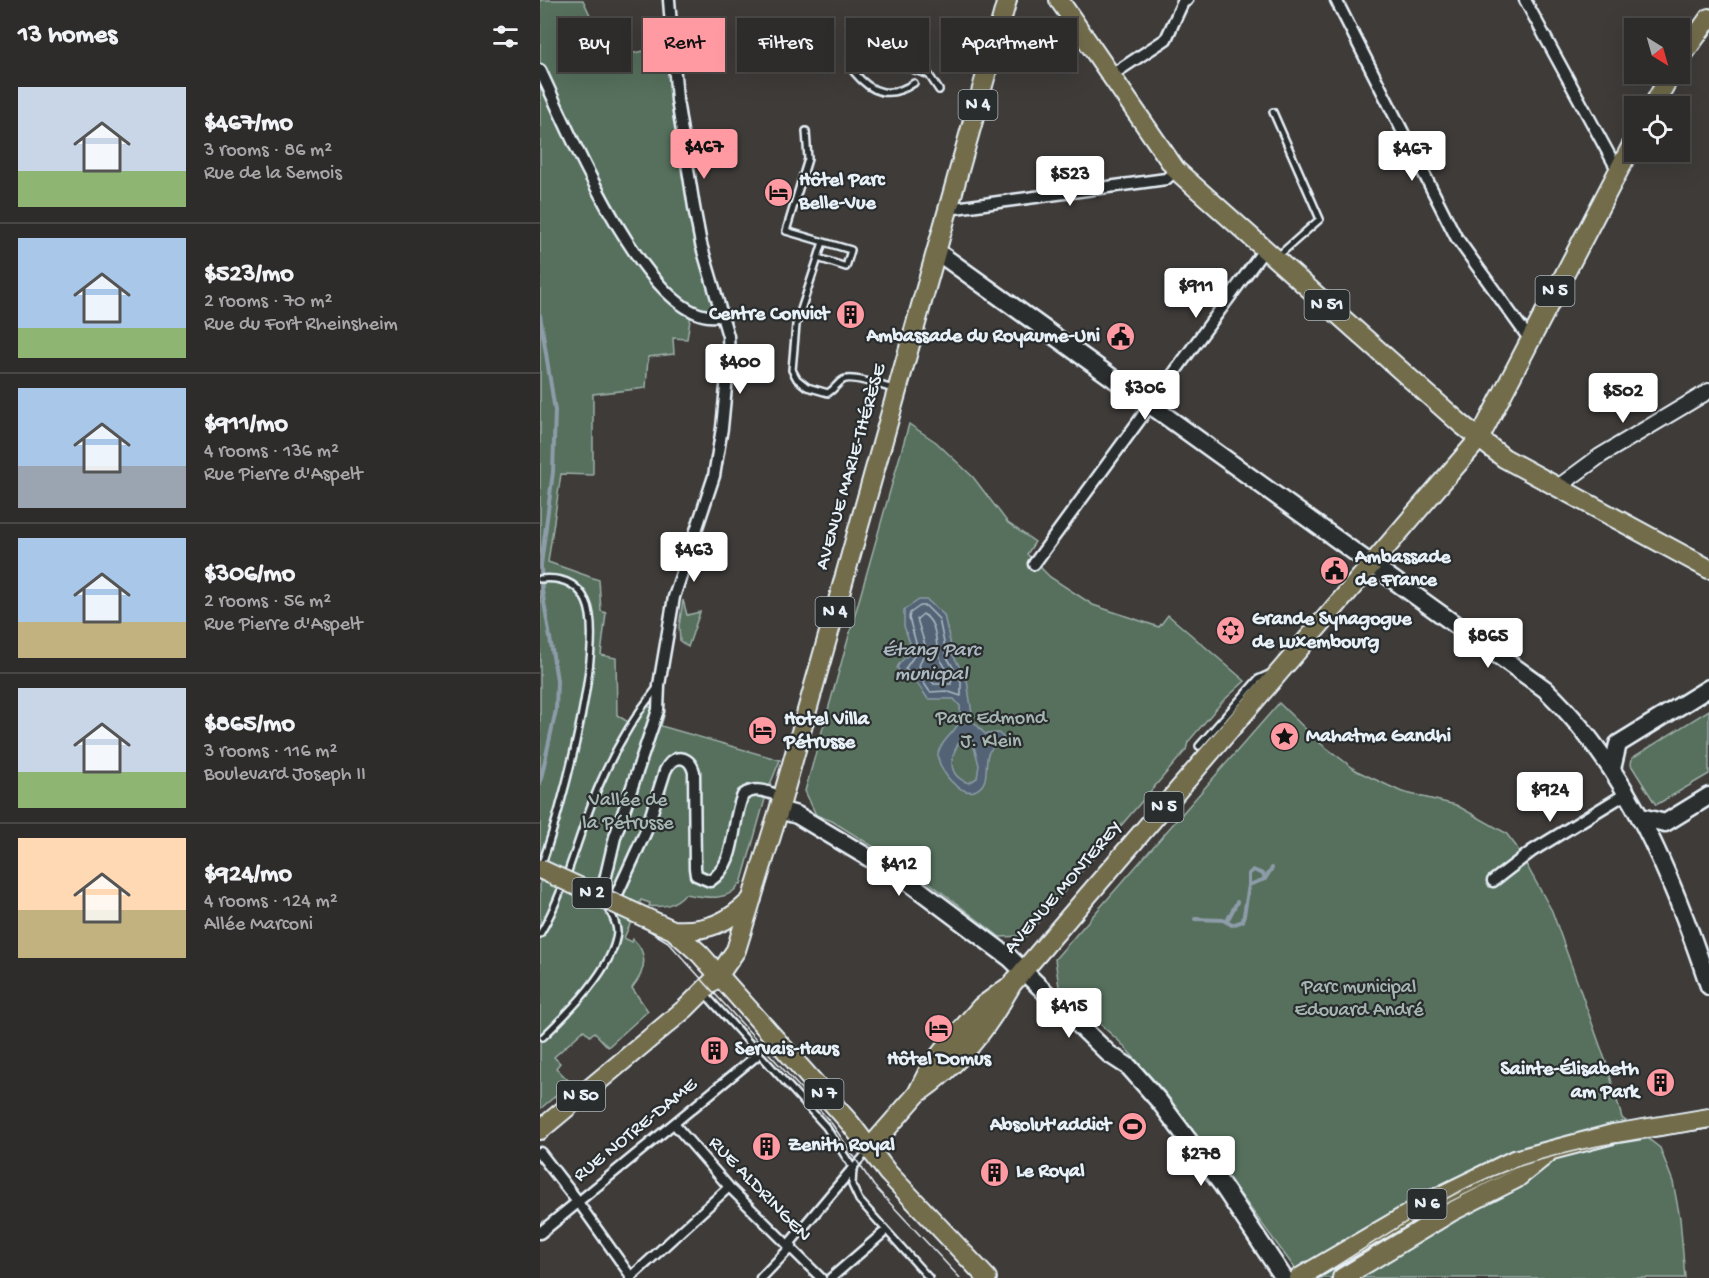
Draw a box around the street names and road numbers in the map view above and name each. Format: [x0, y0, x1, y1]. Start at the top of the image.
road number: N 4 [958, 90, 998, 120]
road number: N 5 [1536, 276, 1574, 306]
road number: N 51 [1304, 290, 1350, 320]
street label: AVENUE MARIE-THÉRÈSE [811, 360, 893, 573]
road number: N 4 [816, 597, 854, 627]
road number: N 5 [1144, 792, 1184, 822]
street label: AVENUE MONTEREY [1000, 817, 1128, 959]
road number: N 2 [572, 878, 612, 908]
street label: RUE NOTRE-DAME [570, 1073, 704, 1188]
road number: N 7 [804, 1079, 844, 1109]
road number: N 50 [557, 1081, 605, 1111]
street label: RUE ALDRINGEN [703, 1132, 815, 1248]
road number: N 6 [1408, 1189, 1446, 1219]

